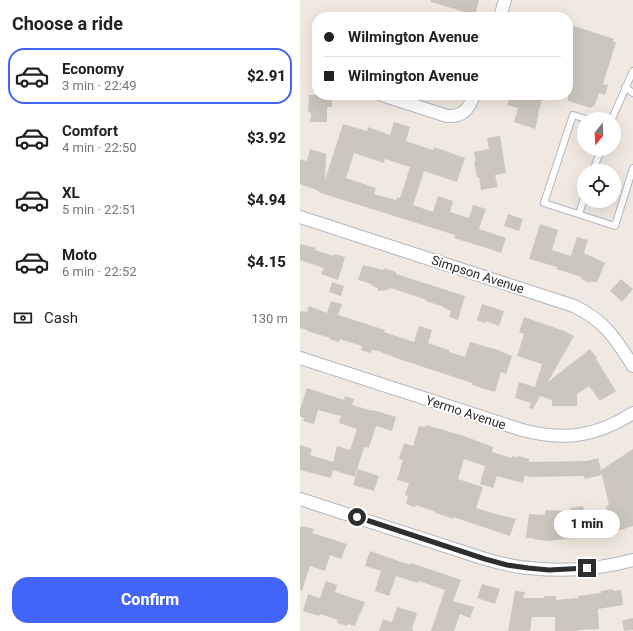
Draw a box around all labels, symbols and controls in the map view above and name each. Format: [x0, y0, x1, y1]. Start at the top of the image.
text: Choose a ride [12, 13, 123, 34]
text: Wilmington Avenue [348, 28, 479, 46]
icon: car [14, 58, 50, 94]
text: Economy [62, 60, 124, 78]
text: $2.91 [247, 67, 286, 85]
text: Wilmington Avenue [348, 67, 479, 85]
text: 3 min · 22:49 [62, 78, 137, 93]
north arrow [577, 112, 621, 156]
map controls [577, 112, 621, 208]
icon: car [14, 120, 50, 156]
text: Comfort [62, 122, 118, 140]
text: $3.92 [247, 129, 286, 147]
text: 4 min · 22:50 [62, 140, 137, 155]
button: locate [577, 164, 621, 208]
icon: car [14, 182, 50, 218]
text: XL [62, 184, 80, 202]
text: $4.94 [247, 191, 286, 209]
text: 5 min · 22:51 [62, 202, 137, 217]
icon: car [14, 244, 50, 280]
text: Moto [62, 246, 97, 264]
street label: Simpson Avenue [430, 252, 526, 297]
text: $4.15 [247, 253, 286, 271]
text: 6 min · 22:52 [62, 264, 137, 279]
icon: cash [12, 307, 34, 329]
text: Cash [44, 309, 78, 327]
text: 130 m [251, 311, 288, 326]
street label: Yermo Avenue [424, 392, 508, 433]
route start [348, 508, 366, 526]
callout: 1 min [554, 510, 620, 538]
text: 1 min [571, 516, 603, 531]
route end [578, 559, 596, 577]
button: Confirm [12, 577, 288, 623]

